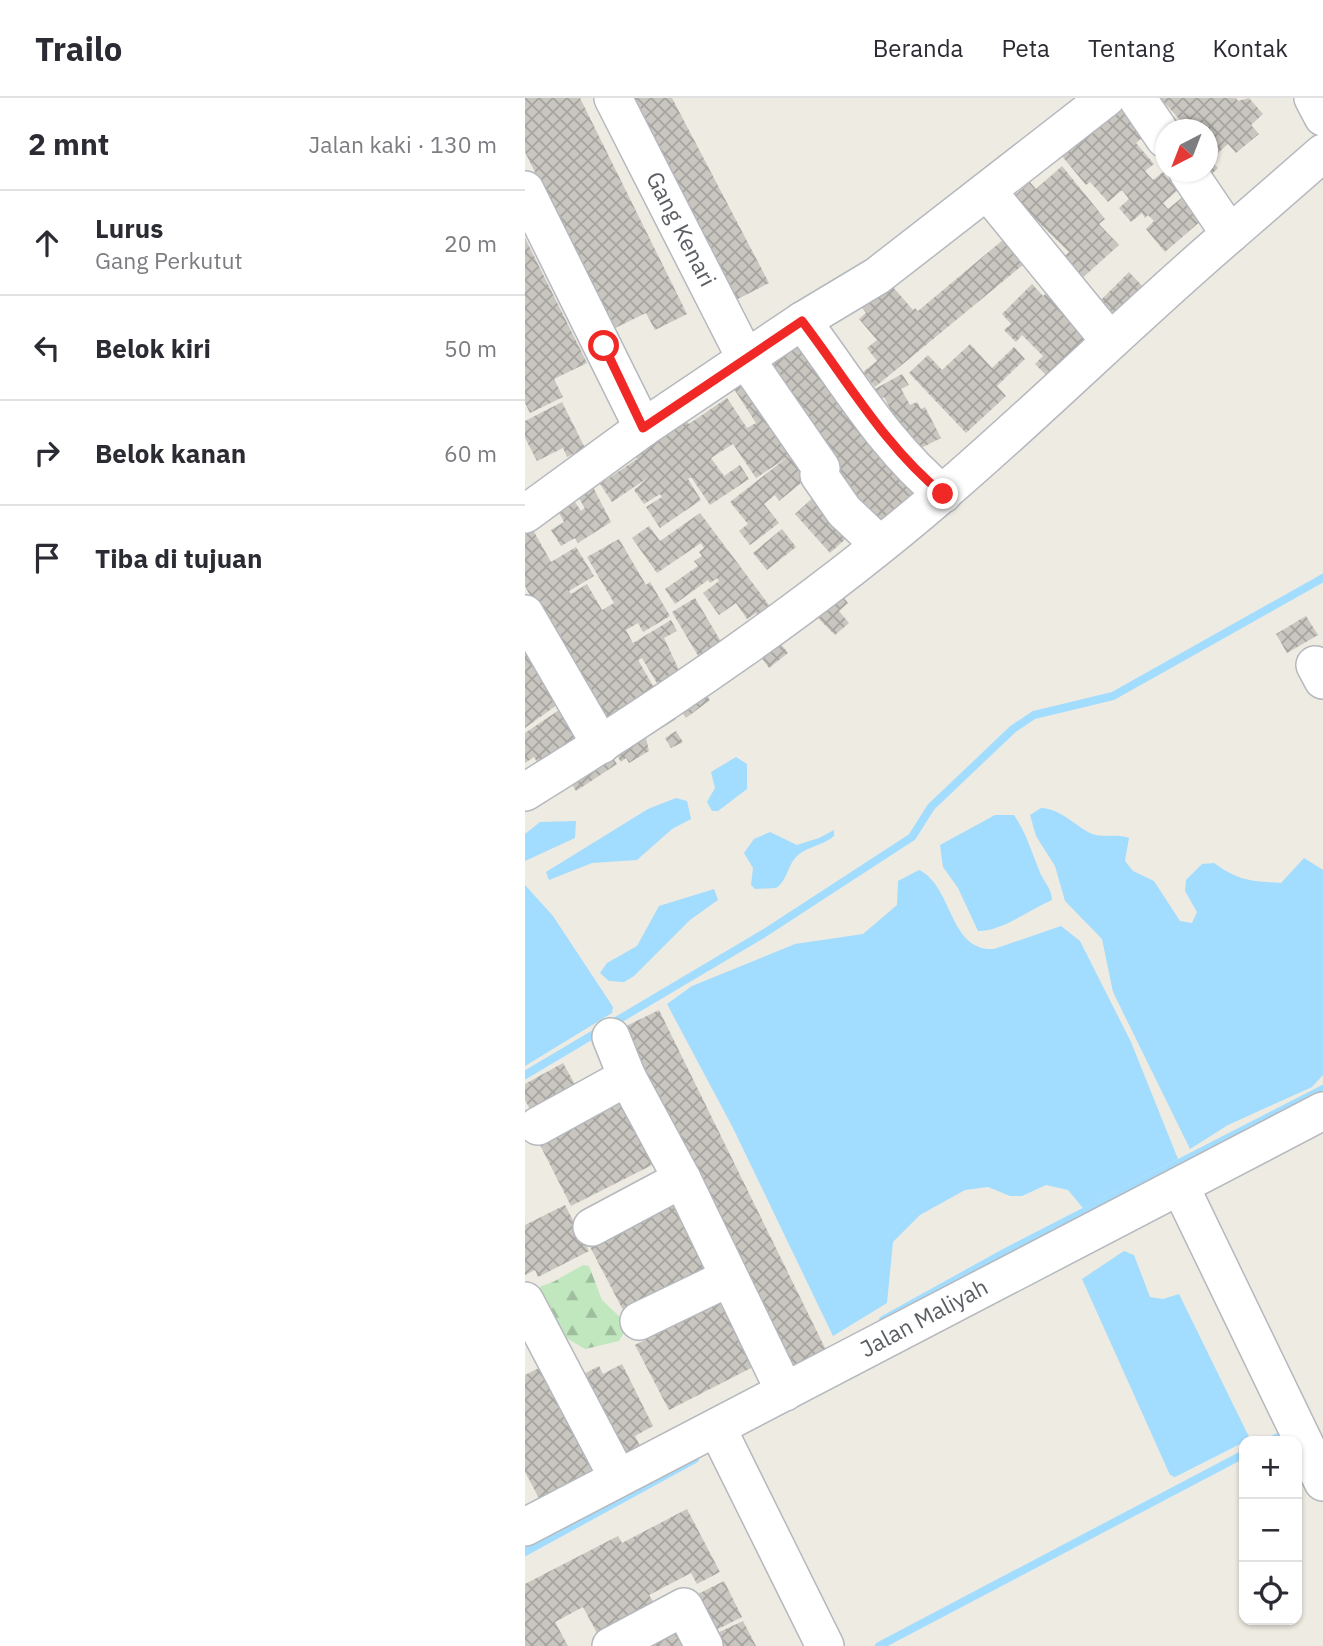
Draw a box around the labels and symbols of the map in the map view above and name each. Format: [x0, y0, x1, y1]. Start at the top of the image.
north arrow [1155, 119, 1218, 182]
street label: Gang Kenari [640, 166, 724, 291]
route start [588, 330, 619, 361]
route end [927, 478, 958, 509]
street label: Jalan Maliyah [854, 1271, 993, 1363]

